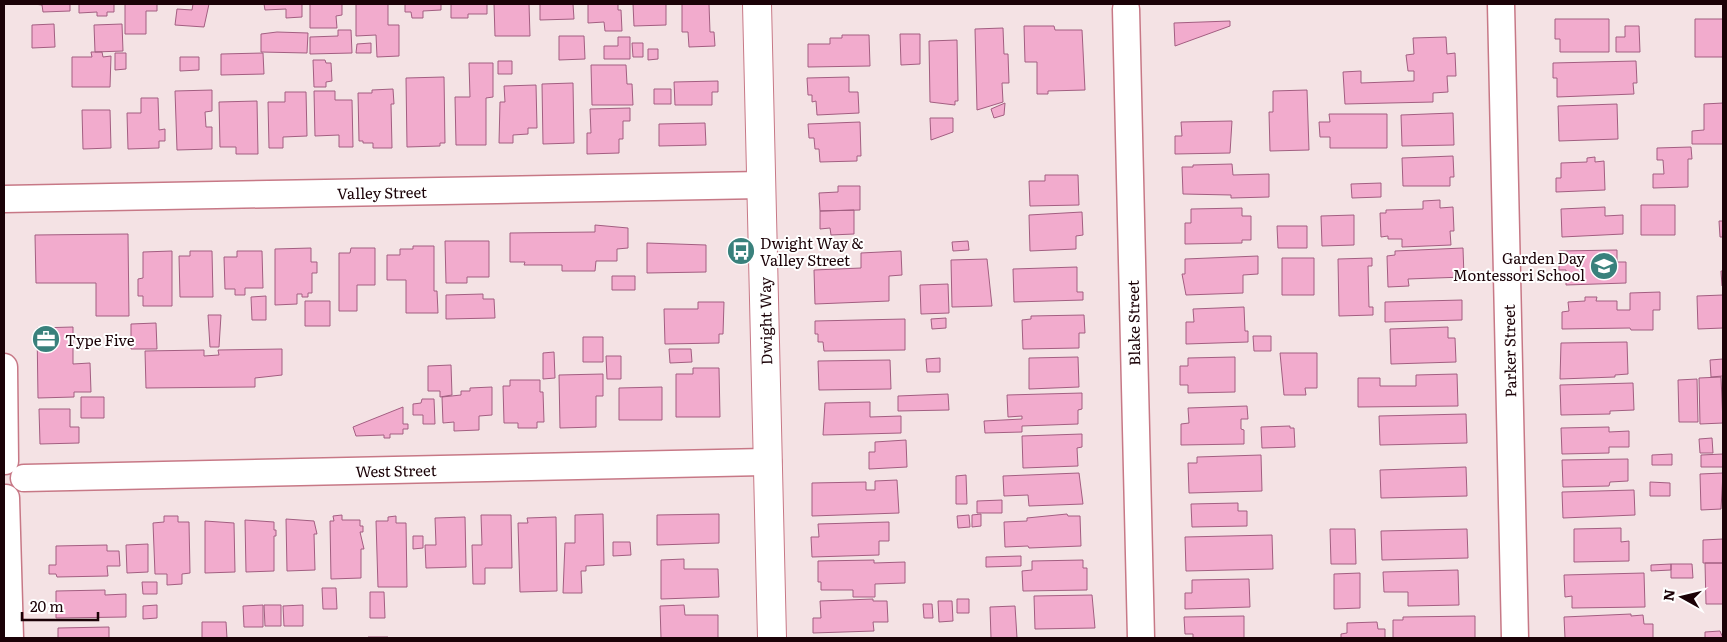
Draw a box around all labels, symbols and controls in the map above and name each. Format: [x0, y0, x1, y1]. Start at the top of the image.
street label: Valley Street [337, 180, 427, 204]
place label: Dwight Way & Valley Street [760, 231, 863, 271]
bus stop icon: Dwight Way & Valley Street [726, 236, 756, 266]
place label: Garden Day Montessori School [1453, 246, 1585, 286]
school or university icon: Garden Day Montessori School [1589, 251, 1619, 281]
street label: Dwight Way [753, 276, 777, 365]
street label: Blake Street [1121, 280, 1145, 366]
street label: Parker Street [1497, 304, 1521, 398]
office icon: Type Five [31, 324, 61, 354]
place label: Type Five [65, 328, 135, 351]
street label: West Street [355, 458, 437, 482]
north arrow [1657, 572, 1707, 622]
text: N [1657, 588, 1679, 602]
scale bar [22, 590, 99, 622]
text: 20 m [30, 594, 64, 617]

